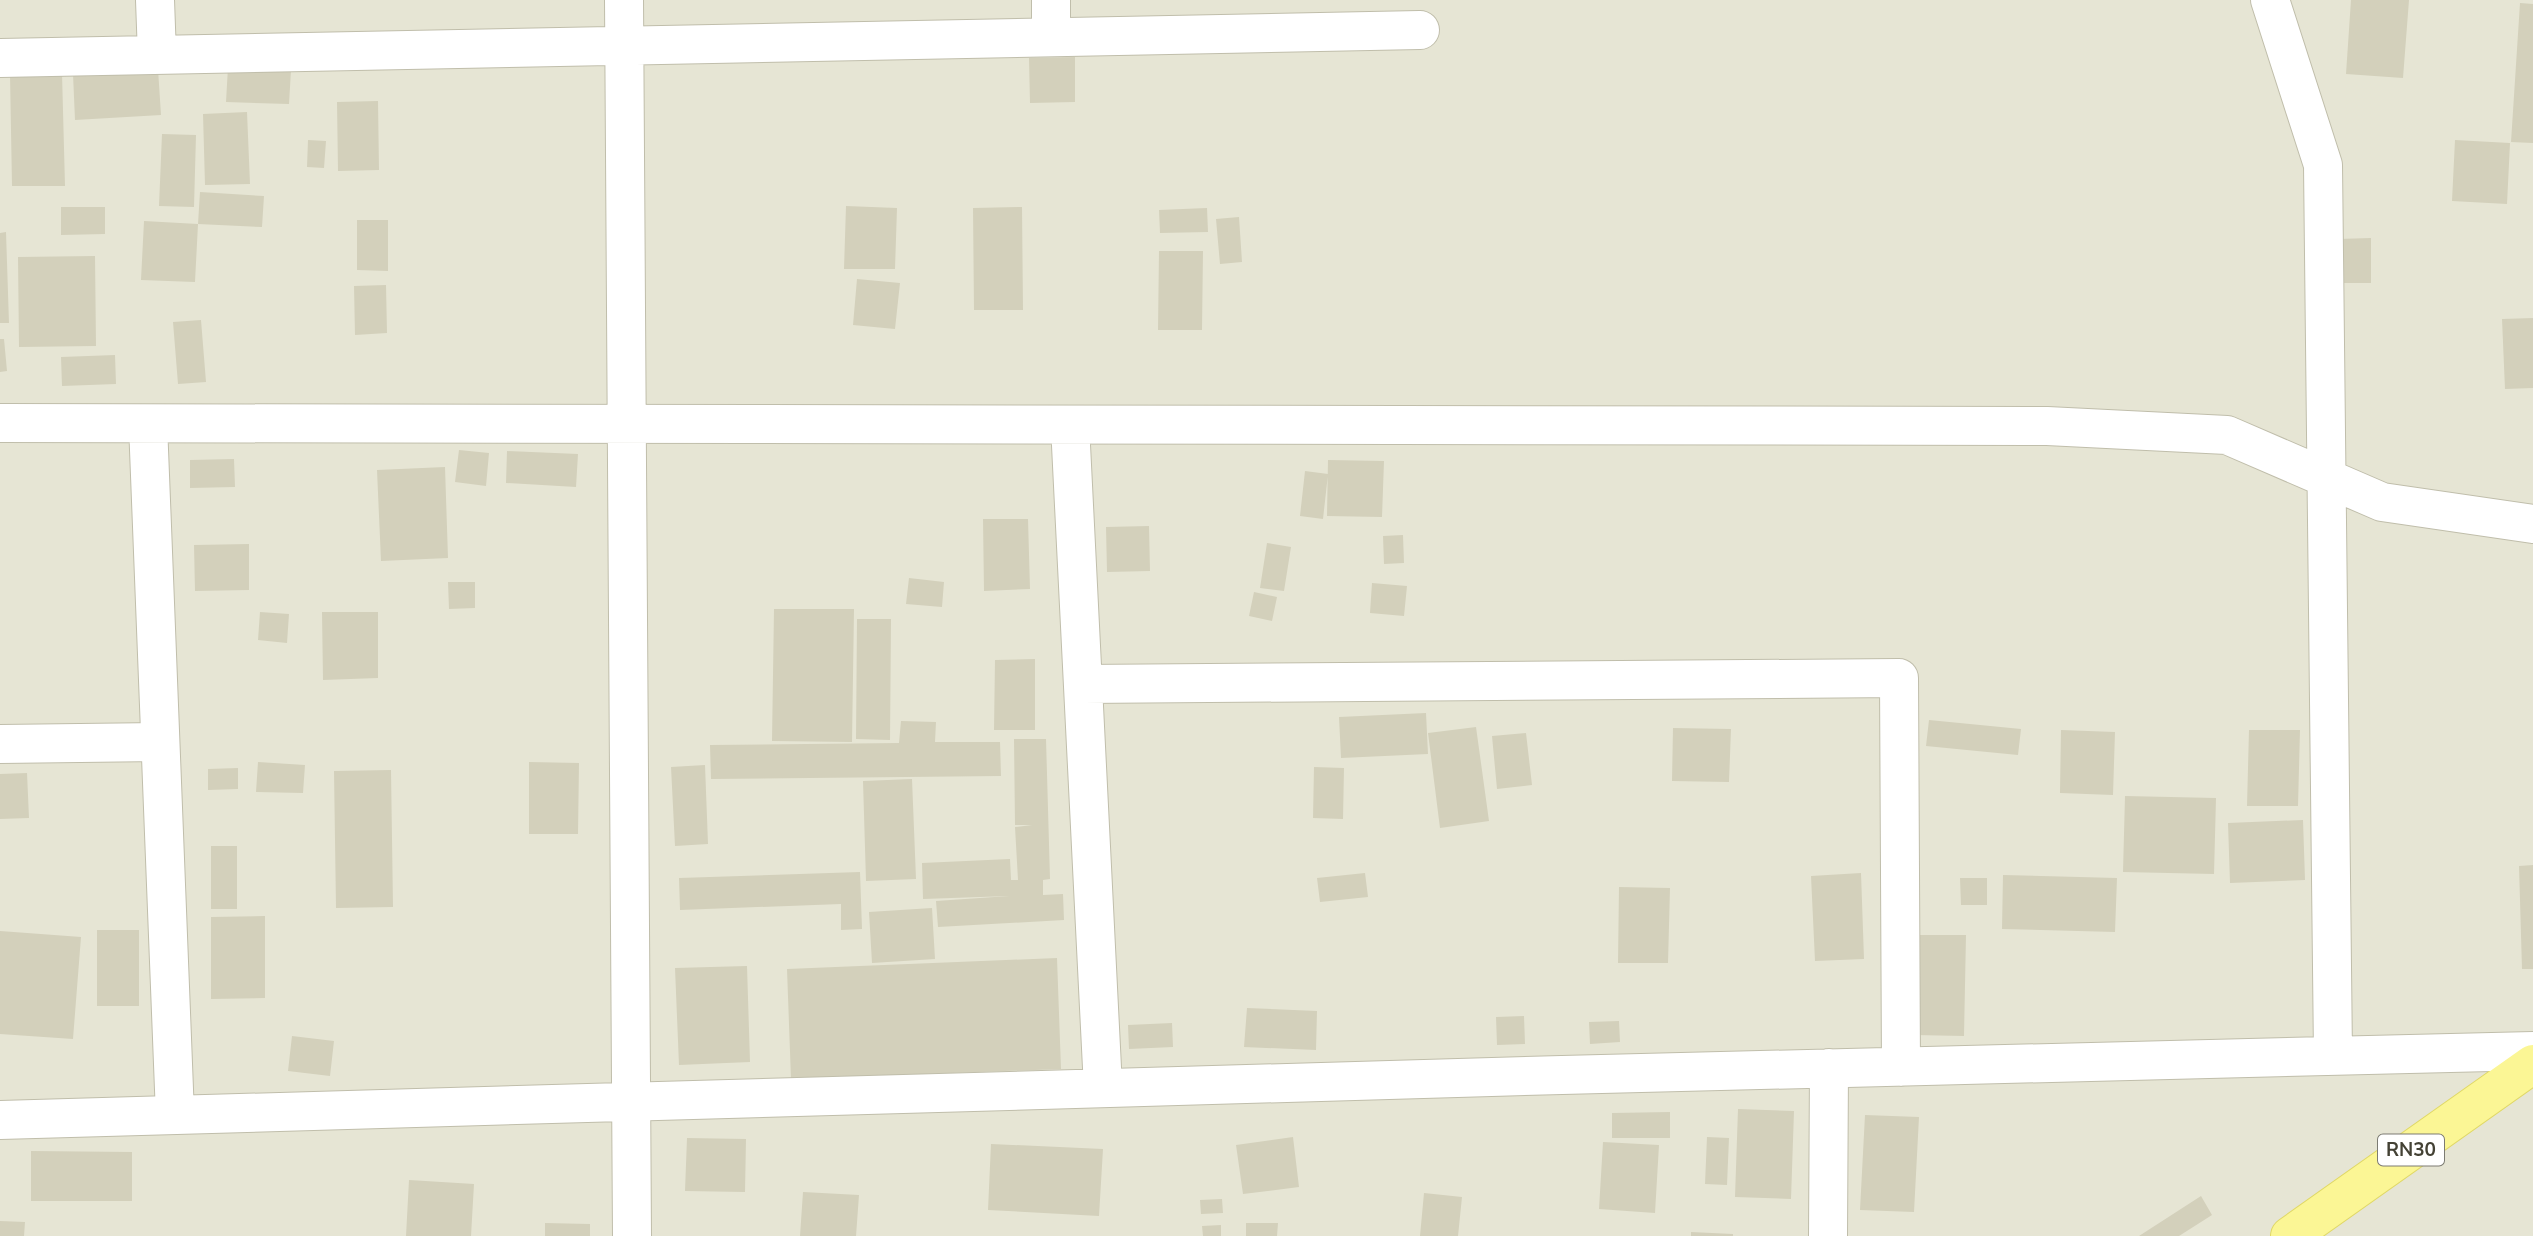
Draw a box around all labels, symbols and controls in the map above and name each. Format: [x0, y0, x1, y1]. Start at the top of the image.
road number: RN30 [2378, 1134, 2444, 1166]

